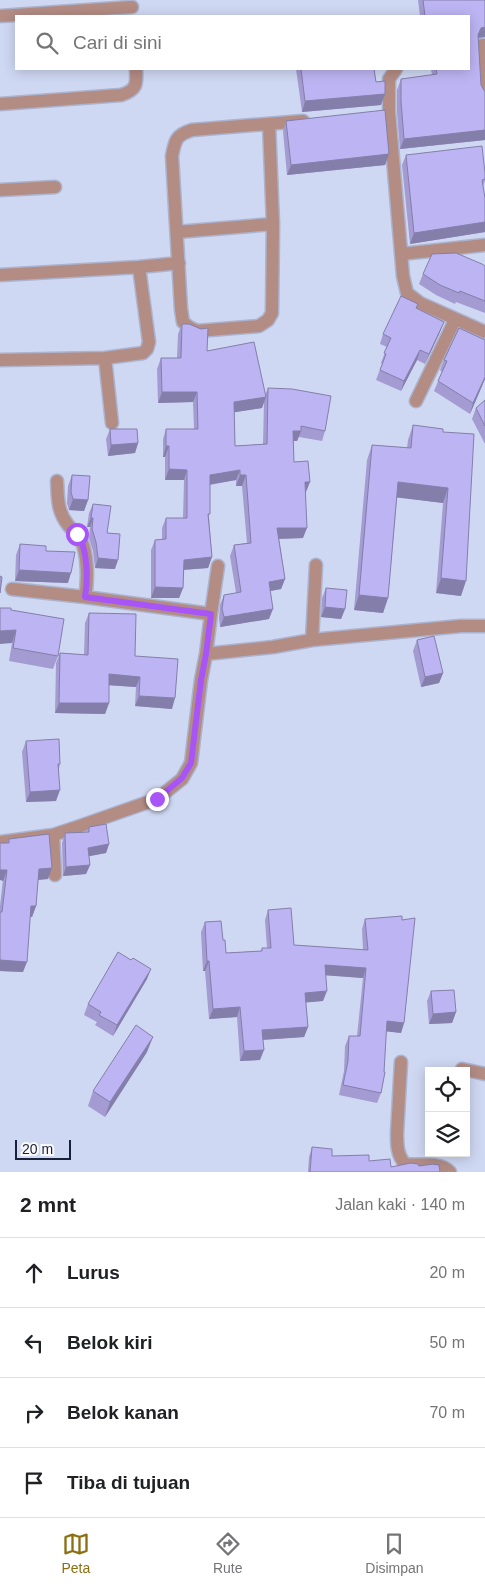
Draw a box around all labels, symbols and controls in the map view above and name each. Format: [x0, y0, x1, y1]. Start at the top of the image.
search box [15, 15, 470, 70]
icon: search [33, 29, 61, 57]
text: Cari di sini [73, 32, 162, 53]
route start [66, 523, 89, 546]
route end [146, 788, 169, 811]
map controls [425, 1067, 470, 1157]
button: locate [425, 1067, 470, 1112]
button: layers [425, 1112, 470, 1157]
scale bar [15, 1137, 71, 1160]
text: 20 m [22, 1141, 53, 1157]
text: 2 mnt [20, 1193, 76, 1216]
text: Jalan kaki · 140 m [335, 1196, 465, 1213]
icon: ahead [20, 1259, 48, 1287]
text: Lurus [67, 1262, 120, 1283]
text: 20 m [429, 1264, 465, 1281]
icon: left [20, 1329, 48, 1357]
text: Belok kiri [67, 1332, 153, 1353]
text: 50 m [429, 1334, 465, 1351]
icon: right [20, 1399, 48, 1427]
text: Belok kanan [67, 1402, 179, 1423]
text: 70 m [429, 1404, 465, 1421]
icon: arrive [20, 1469, 48, 1497]
text: Tiba di tujuan [67, 1472, 190, 1493]
tab: Peta [61, 1530, 90, 1576]
tab: Rute [213, 1530, 243, 1576]
tab: Disimpan [365, 1530, 424, 1576]

